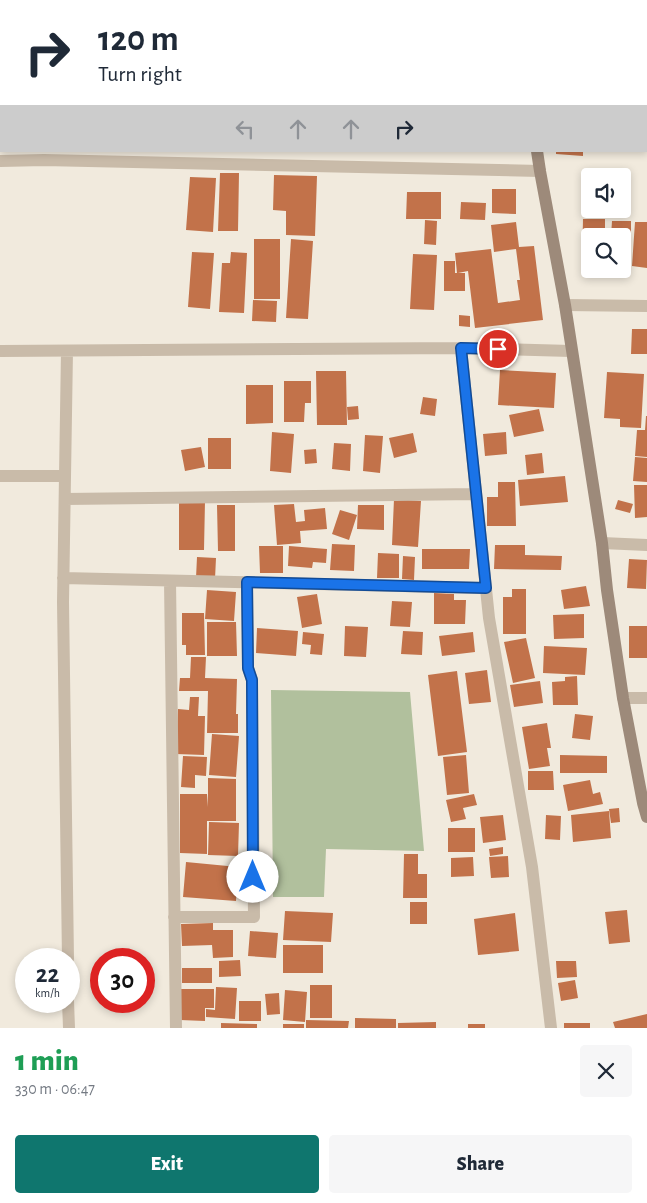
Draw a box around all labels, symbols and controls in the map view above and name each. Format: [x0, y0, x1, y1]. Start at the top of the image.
icon: right [15, 20, 80, 85]
text: 120 m [98, 22, 179, 57]
text: Turn right [98, 63, 182, 85]
icon: left [231, 115, 259, 143]
icon: ahead [284, 115, 312, 143]
icon: ahead [337, 115, 365, 143]
icon: right [390, 115, 418, 143]
map controls [581, 168, 631, 278]
button: sound [581, 168, 631, 218]
button: search [581, 228, 631, 278]
pin [477, 328, 519, 370]
icon: arrive [484, 335, 512, 363]
position arrow [226, 850, 278, 902]
speed limit sign: 30 [90, 948, 155, 1013]
text: 22 [36, 962, 59, 987]
text: km/h [35, 987, 60, 999]
button: close [580, 1045, 632, 1097]
text: 1 min [15, 1046, 79, 1076]
text: 330 m · 06:47 [15, 1081, 95, 1097]
button: Exit [15, 1135, 319, 1193]
button: Share [329, 1135, 632, 1193]

